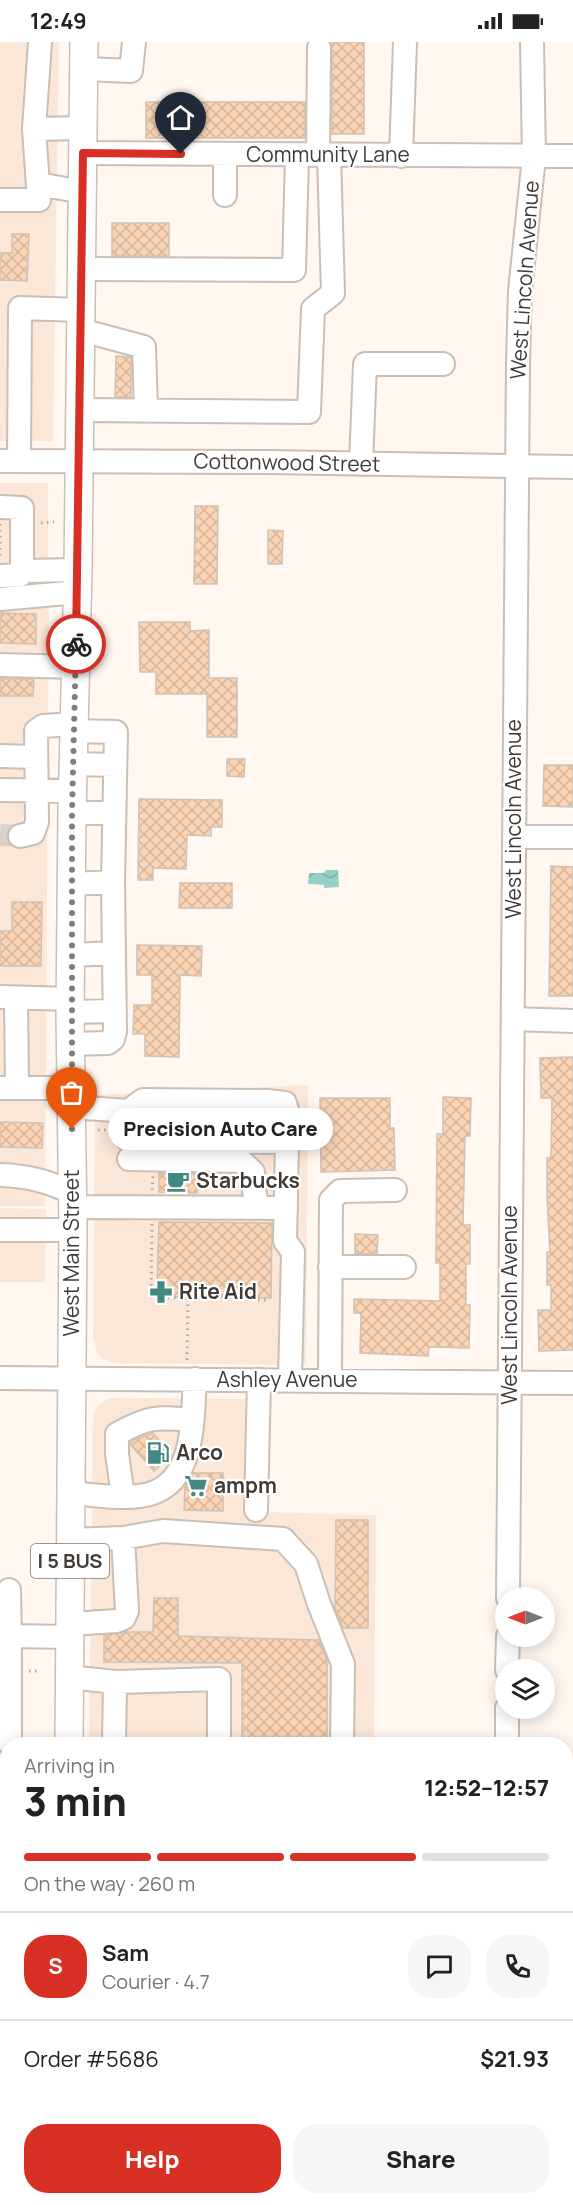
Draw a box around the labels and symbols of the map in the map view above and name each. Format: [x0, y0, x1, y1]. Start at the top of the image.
pin [155, 92, 206, 154]
street label: Community Lane [246, 140, 410, 168]
street label: West Lincoln Avenue [503, 179, 545, 380]
street label: Cottonwood Street [193, 446, 381, 478]
courier [46, 614, 106, 674]
street label: West Lincoln Avenue [499, 719, 527, 919]
pin [46, 1067, 97, 1129]
callout: Precision Auto Care [108, 1108, 333, 1150]
place label: Starbucks [196, 1166, 300, 1194]
cafe icon: Starbucks [165, 1168, 191, 1194]
street label: West Main Street [57, 1170, 85, 1336]
street label: West Lincoln Avenue [495, 1205, 523, 1405]
place label: Rite Aid [179, 1277, 257, 1305]
pharmacy icon: Rite Aid [148, 1279, 174, 1305]
street label: Ashley Avenue [217, 1365, 357, 1393]
place label: Arco [176, 1438, 223, 1466]
fuel station icon: Arco [145, 1440, 171, 1466]
place label: ampm [214, 1471, 277, 1499]
supermarket icon: ampm [183, 1473, 209, 1499]
road number: I 5 BUS [31, 1544, 109, 1578]
north arrow [495, 1587, 555, 1647]

